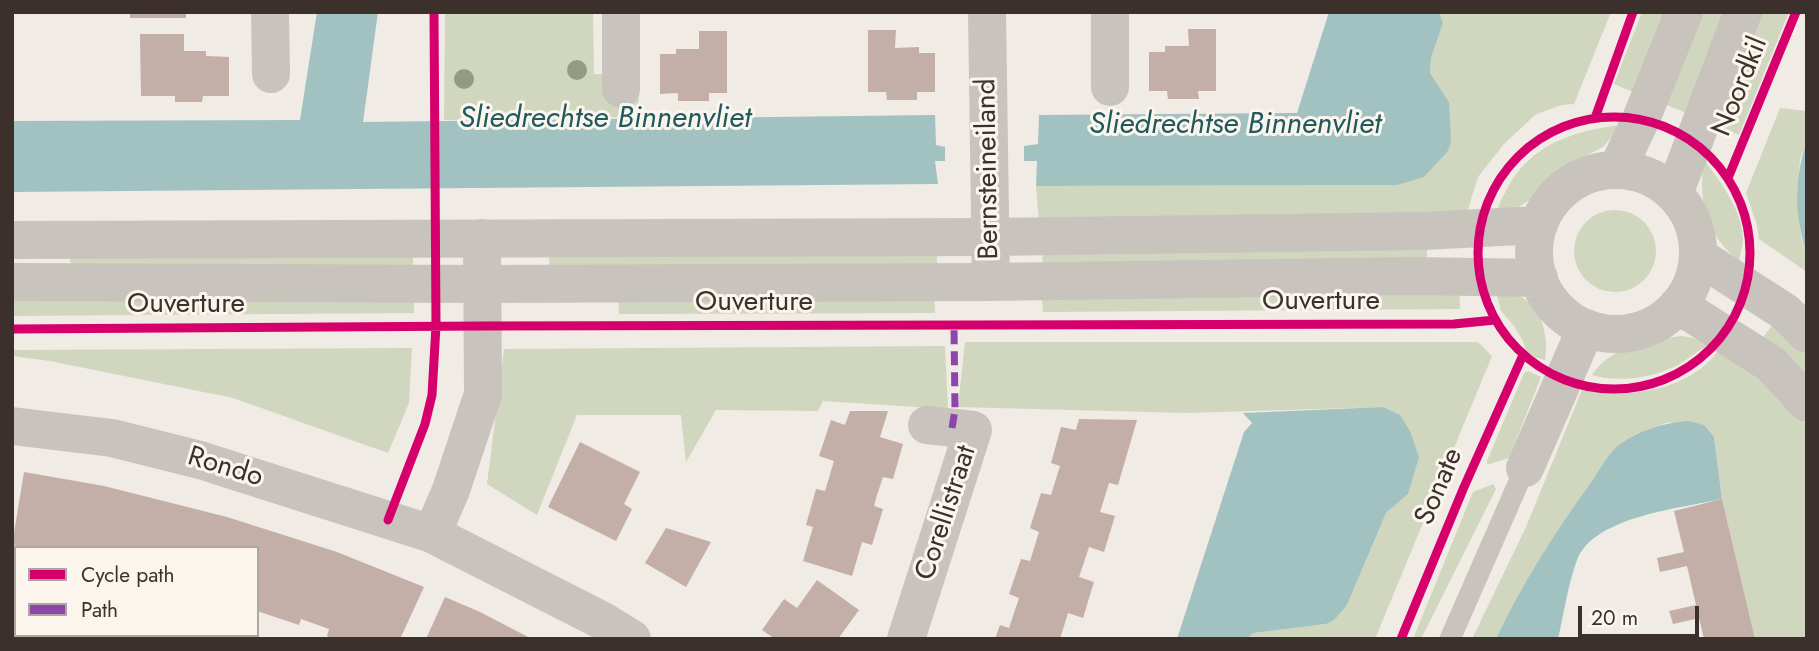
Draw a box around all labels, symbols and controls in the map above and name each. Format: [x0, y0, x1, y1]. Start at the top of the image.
street label: Noordkil [1706, 33, 1776, 141]
street label: Bernsteineiland [971, 78, 1007, 260]
water label: Sliedrechtse Binnenvliet [459, 102, 751, 138]
water label: Sliedrechtse Binnenvliet [1089, 108, 1381, 144]
street label: Ouverture [1262, 285, 1380, 319]
street label: Ouverture [695, 286, 813, 320]
street label: Ouverture [127, 288, 245, 322]
street label: Rondo [183, 441, 267, 495]
street label: Corellistraat [909, 441, 985, 585]
street label: Sonate [1409, 444, 1471, 530]
legend [14, 546, 259, 637]
text: Cycle path [81, 560, 174, 590]
scale bar [1581, 592, 1702, 636]
text: Path [81, 595, 118, 625]
text: 20 m [1591, 603, 1638, 633]

